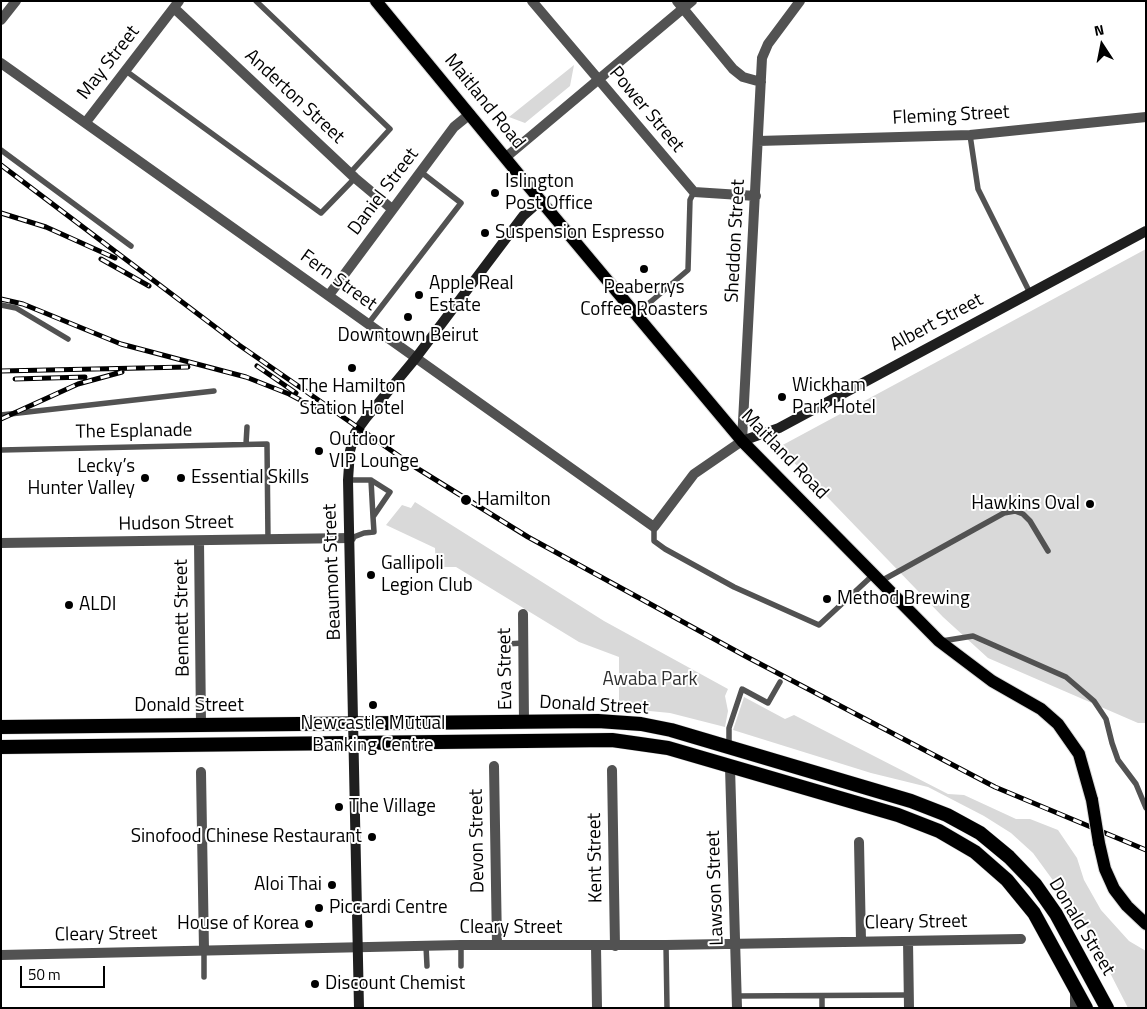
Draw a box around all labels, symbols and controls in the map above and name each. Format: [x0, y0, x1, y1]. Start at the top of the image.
text: N [1092, 19, 1106, 41]
north arrow [1077, 20, 1127, 70]
street label: May Street [73, 21, 145, 105]
street label: Anderton Street [239, 45, 349, 149]
street label: Maitland Road [439, 50, 529, 154]
street label: Power Street [604, 63, 688, 157]
street label: Fleming Street [892, 102, 1010, 130]
street label: Daniel Street [344, 144, 424, 240]
place label: Islington Post Office [505, 171, 593, 215]
street label: Sheddon Street [721, 179, 751, 303]
marker: Islington Post Office [489, 187, 501, 199]
place label: Suspension Espresso [495, 222, 664, 244]
marker: Suspension Espresso [479, 227, 491, 239]
street label: Fern Street [295, 246, 381, 316]
marker: Peaberrys Coffee Roasters [638, 263, 650, 275]
place label: Apple Real Estate [429, 273, 514, 317]
place label: Peaberrys Coffee Roasters [580, 277, 708, 321]
marker: Apple Real Estate [413, 289, 425, 301]
street label: Albert Street [887, 289, 987, 357]
marker: Downtown Beirut [402, 311, 414, 323]
place label: Downtown Beirut [337, 325, 479, 347]
marker: The Hamilton Station Hotel [346, 362, 358, 374]
place label: Wickham Park Hotel [792, 375, 876, 419]
place label: The Hamilton Station Hotel [298, 376, 406, 420]
marker: Wickham Park Hotel [776, 391, 788, 403]
street label: Maitland Road [736, 405, 832, 505]
street label: The Esplanade [76, 420, 192, 444]
place label: Outdoor VIP Lounge [329, 429, 419, 473]
marker: Outdoor VIP Lounge [313, 445, 325, 457]
place label: Lecky’s Hunter Valley [27, 456, 135, 500]
place label: Essential Skills [191, 467, 309, 489]
marker: Lecky’s Hunter Valley [139, 472, 151, 484]
marker: Essential Skills [175, 472, 187, 484]
place label: Hamilton [477, 489, 551, 511]
marker: Hamilton [459, 493, 473, 507]
place label: Hawkins Oval [971, 493, 1080, 515]
marker: Hawkins Oval [1084, 498, 1096, 510]
street label: Beaumont Street [319, 503, 347, 641]
street label: Hudson Street [118, 512, 234, 536]
place label: Gallipoli Legion Club [381, 553, 473, 597]
street label: Bennett Street [171, 559, 195, 677]
marker: Gallipoli Legion Club [365, 569, 377, 581]
place label: Method Brewing [837, 588, 970, 610]
marker: Method Brewing [821, 593, 833, 605]
place label: ALDI [79, 594, 116, 616]
marker: ALDI [63, 599, 75, 611]
street label: Eva Street [494, 628, 518, 710]
park label: Awaba Park [603, 669, 697, 691]
street label: Donald Street [539, 692, 649, 720]
street label: Donald Street [134, 695, 244, 717]
marker: Newcastle Mutual Banking Centre [367, 699, 379, 711]
place label: Newcastle Mutual Banking Centre [301, 713, 445, 757]
street label: Devon Street [466, 789, 490, 893]
place label: The Village [349, 796, 436, 818]
marker: The Village [333, 801, 345, 813]
street label: Kent Street [584, 813, 608, 903]
place label: Sinofood Chinese Restaurant [131, 826, 362, 848]
street label: Lawson Street [703, 830, 729, 946]
marker: Sinofood Chinese Restaurant [366, 831, 378, 843]
place label: Aloi Thai [254, 874, 322, 896]
street label: Donald Street [1043, 874, 1119, 980]
marker: Aloi Thai [326, 879, 338, 891]
place label: Piccardi Centre [329, 897, 448, 919]
marker: Piccardi Centre [313, 902, 325, 914]
street label: Cleary Street [864, 911, 968, 935]
place label: House of Korea [177, 913, 299, 935]
street label: Cleary Street [460, 917, 562, 939]
marker: House of Korea [303, 918, 315, 930]
street label: Cleary Street [54, 923, 158, 947]
scale bar [22, 956, 108, 988]
text: 50 m [28, 963, 61, 986]
place label: Discount Chemist [325, 973, 465, 995]
marker: Discount Chemist [309, 978, 321, 990]

